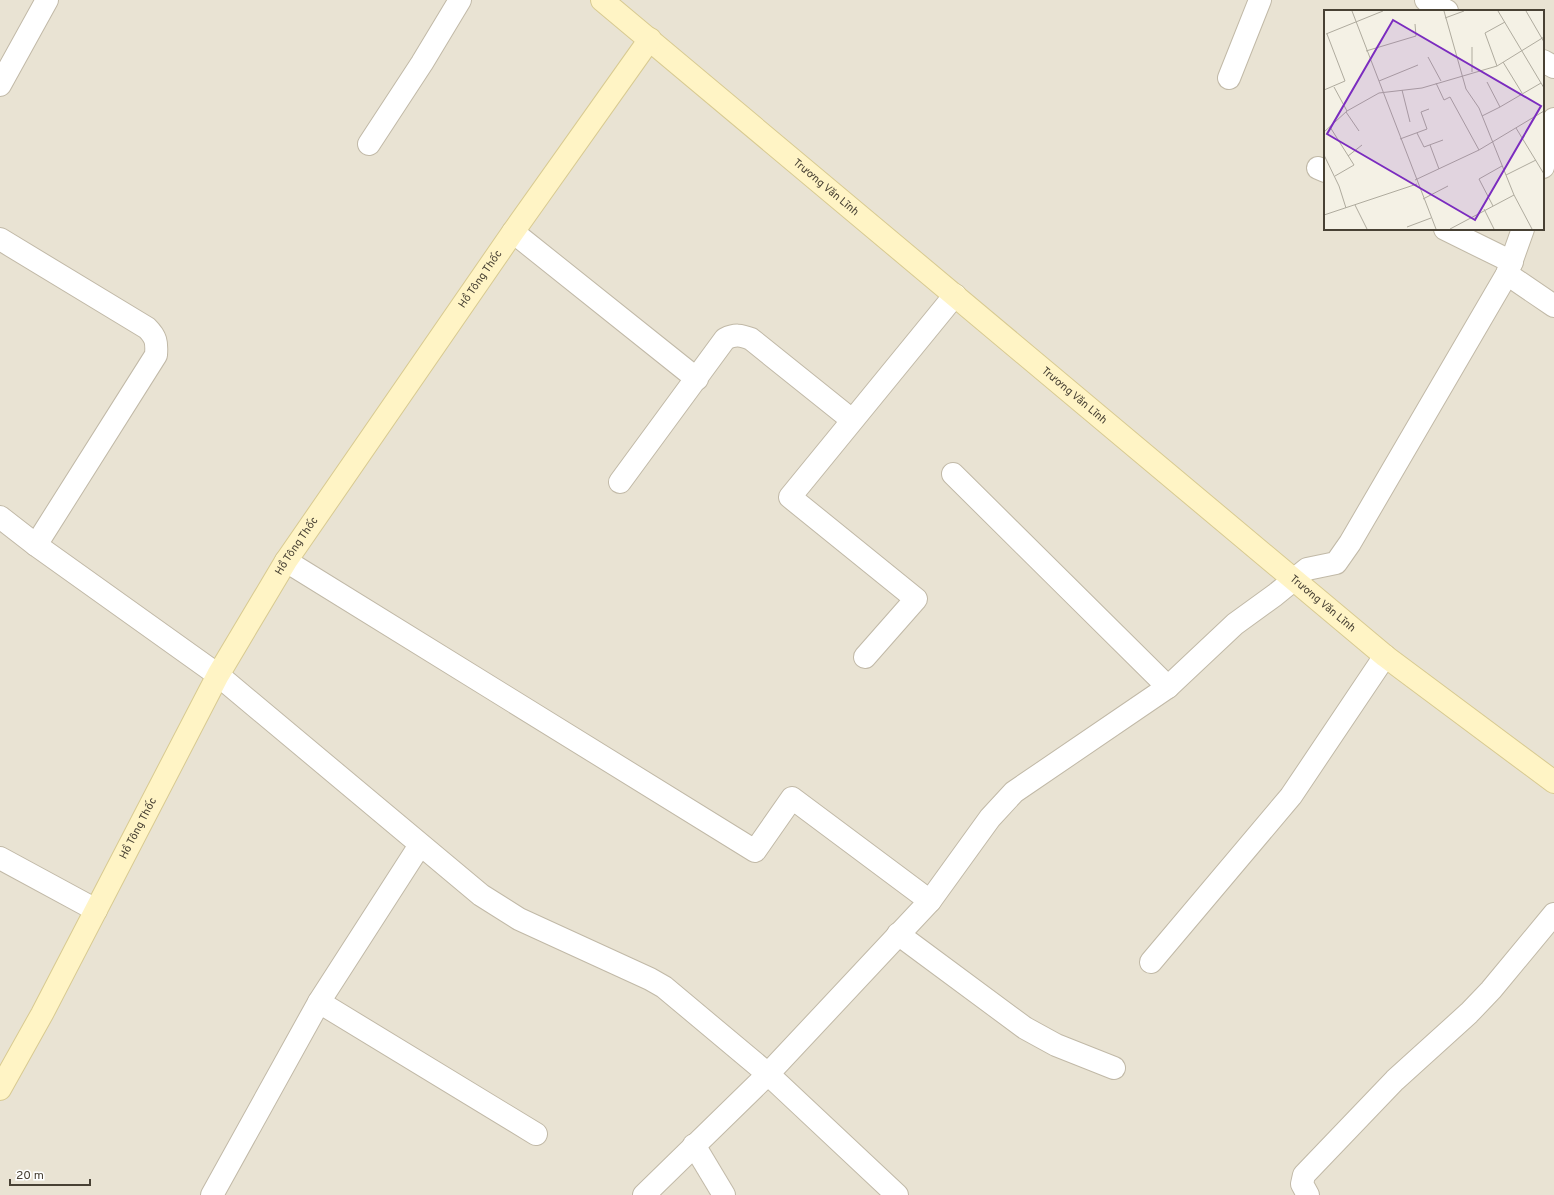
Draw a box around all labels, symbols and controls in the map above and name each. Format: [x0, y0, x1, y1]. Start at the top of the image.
inset map [1324, 10, 1544, 230]
street label: Trương Văn Lĩnh [790, 156, 862, 219]
street label: Hồ Tông Thốc [456, 248, 505, 311]
street label: Trương Văn Lĩnh [1038, 364, 1110, 427]
street label: Hồ Tông Thốc [272, 514, 321, 578]
street label: Trương Văn Lĩnh [1287, 572, 1358, 635]
street label: Hồ Tông Thốc [117, 795, 160, 862]
scale bar [10, 1161, 90, 1187]
text: 20 m [16, 1168, 44, 1184]

